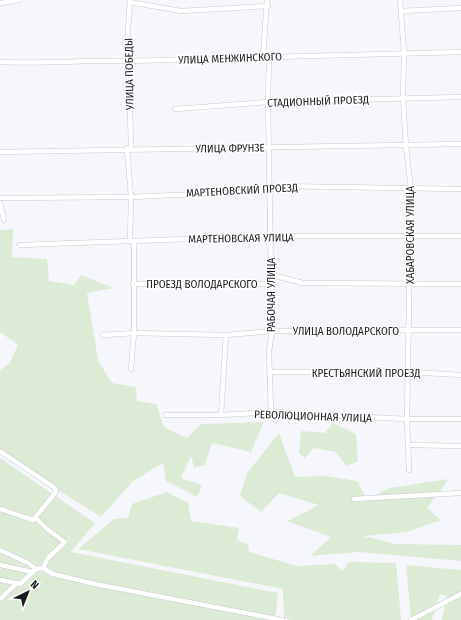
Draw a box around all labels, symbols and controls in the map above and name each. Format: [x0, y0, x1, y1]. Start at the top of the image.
street label: УЛИЦА ПОБЕДЫ [122, 38, 137, 111]
street label: УЛИЦА МЕНЖИНСКОГО [177, 50, 282, 67]
street label: СТАДИОННЫЙ ПРОЕЗД [267, 93, 369, 110]
street label: УЛИЦА ФРУНЗЕ [194, 141, 265, 156]
street label: МАРТЕНОВСКИЙ ПРОЕЗД [186, 181, 298, 200]
street label: ХАБАРОВСКАЯ УЛИЦА [404, 186, 417, 284]
street label: МАРТЕНОВСКАЯ УЛИЦА [188, 231, 294, 246]
street label: РАБОЧАЯ УЛИЦА [265, 257, 278, 332]
street label: ПРОЕЗД ВОЛОДАРСКОГО [146, 278, 258, 291]
street label: УЛИЦА ВОЛОДАРСКОГО [292, 325, 399, 338]
street label: КРЕСТЬЯНСКИЙ ПРОЕЗД [312, 367, 420, 380]
street label: РЕВОЛЮЦИОННАЯ УЛИЦА [254, 408, 372, 425]
north arrow [8, 572, 48, 612]
text: N [28, 578, 41, 592]

